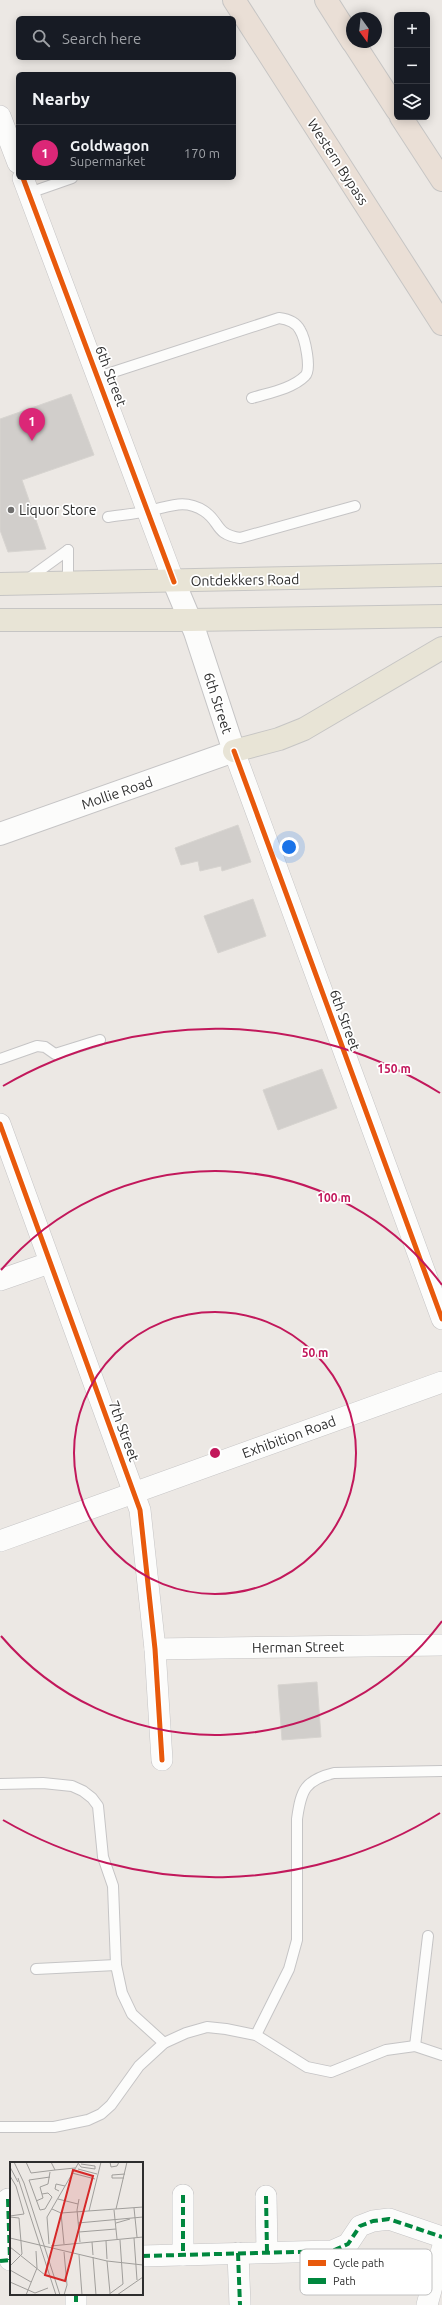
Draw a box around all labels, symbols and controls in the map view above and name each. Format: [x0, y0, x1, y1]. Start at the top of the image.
north arrow [346, 12, 382, 48]
map controls [394, 12, 430, 120]
button: + [394, 12, 430, 48]
search box [16, 16, 236, 60]
icon: search [30, 27, 52, 49]
text: Search here [62, 30, 141, 47]
button: − [394, 48, 430, 84]
button: layers [394, 84, 430, 120]
text: Nearby [32, 89, 90, 108]
street label: Western Bypass [304, 116, 372, 208]
text: Goldwagon [70, 137, 149, 154]
text: 1 [41, 146, 49, 160]
text: 170 m [184, 146, 220, 160]
text: Supermarket [70, 154, 145, 168]
street label: 6th Street [92, 343, 130, 409]
pin: 1 [19, 408, 45, 441]
place label: Liquor Store [19, 502, 96, 518]
marker: Liquor Store [6, 505, 16, 515]
street label: Ontdekkers Road [190, 571, 300, 589]
street label: 6th Street [201, 670, 236, 736]
street label: Mollie Road [79, 773, 155, 813]
your location [279, 837, 299, 857]
street label: 6th Street [327, 987, 364, 1053]
text: 150 m [377, 1062, 411, 1075]
text: 100 m [317, 1191, 351, 1204]
text: 50 m [302, 1346, 328, 1359]
street label: 7th Street [106, 1398, 143, 1464]
street label: Exhibition Road [240, 1413, 338, 1461]
centre of rings [208, 1446, 222, 1460]
street label: Herman Street [252, 1638, 345, 1656]
inset map [10, 2162, 143, 2295]
legend [300, 2249, 432, 2295]
text: Cycle path [333, 2257, 384, 2269]
text: Path [333, 2275, 356, 2287]

